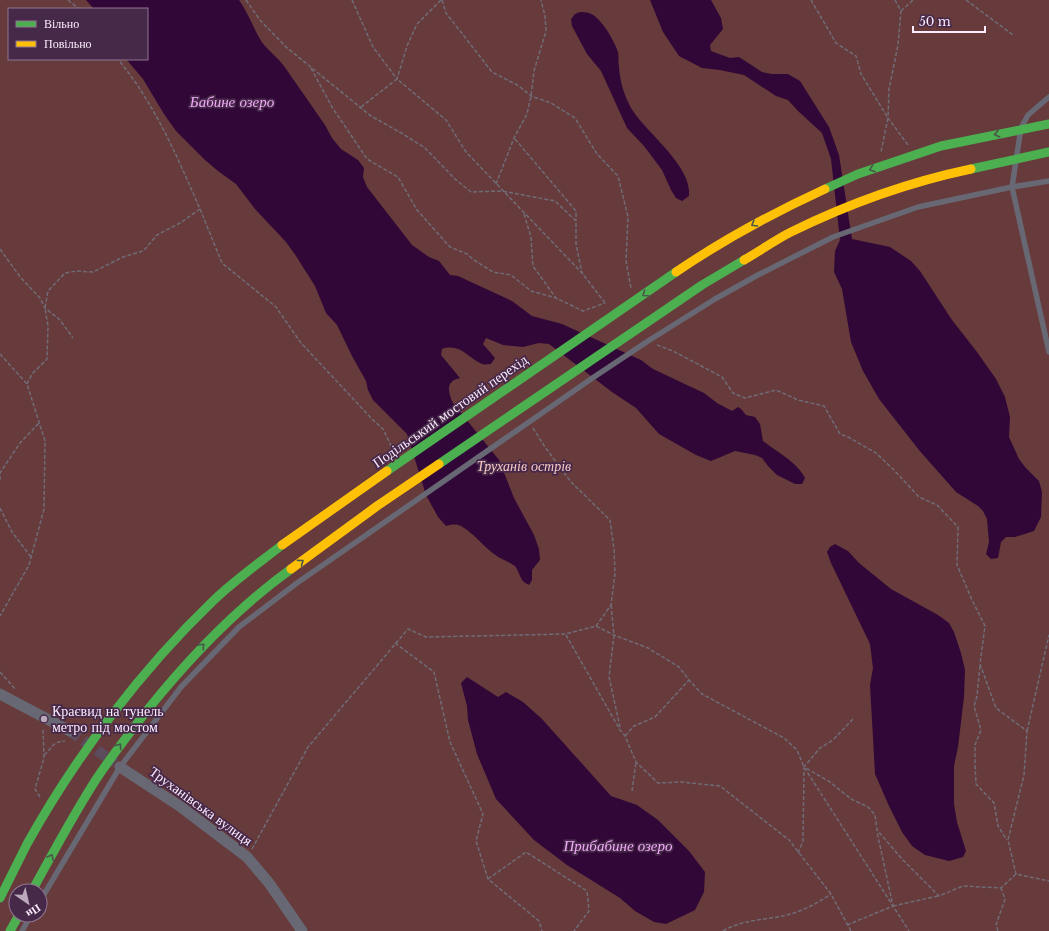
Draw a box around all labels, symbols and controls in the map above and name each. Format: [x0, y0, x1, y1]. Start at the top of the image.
legend [8, 8, 148, 60]
scale bar [913, 8, 985, 34]
text: 50 m [919, 14, 951, 29]
text: Вільно [44, 16, 79, 31]
text: Повільно [44, 36, 92, 51]
water label: Бабине озеро [189, 92, 275, 111]
one-way arrow [994, 130, 1000, 138]
one-way arrow [869, 165, 876, 173]
one-way arrow [751, 220, 759, 227]
one-way arrow [642, 289, 649, 297]
street label: Подільський мостовий перехід [369, 351, 531, 471]
park label: Труханів острів [477, 457, 571, 475]
one-way arrow [296, 560, 303, 567]
one-way arrow [197, 644, 204, 651]
place label: Краєвид на тунель метро під мостом [52, 702, 164, 736]
marker: Краєвид на тунель метро під мостом [39, 714, 49, 724]
one-way arrow [114, 744, 121, 751]
street label: Труханівська вулиця [146, 763, 257, 850]
water label: Прибабине озеро [563, 836, 673, 855]
one-way arrow [46, 854, 53, 861]
north arrow [8, 883, 48, 923]
text: Пн [23, 901, 44, 922]

